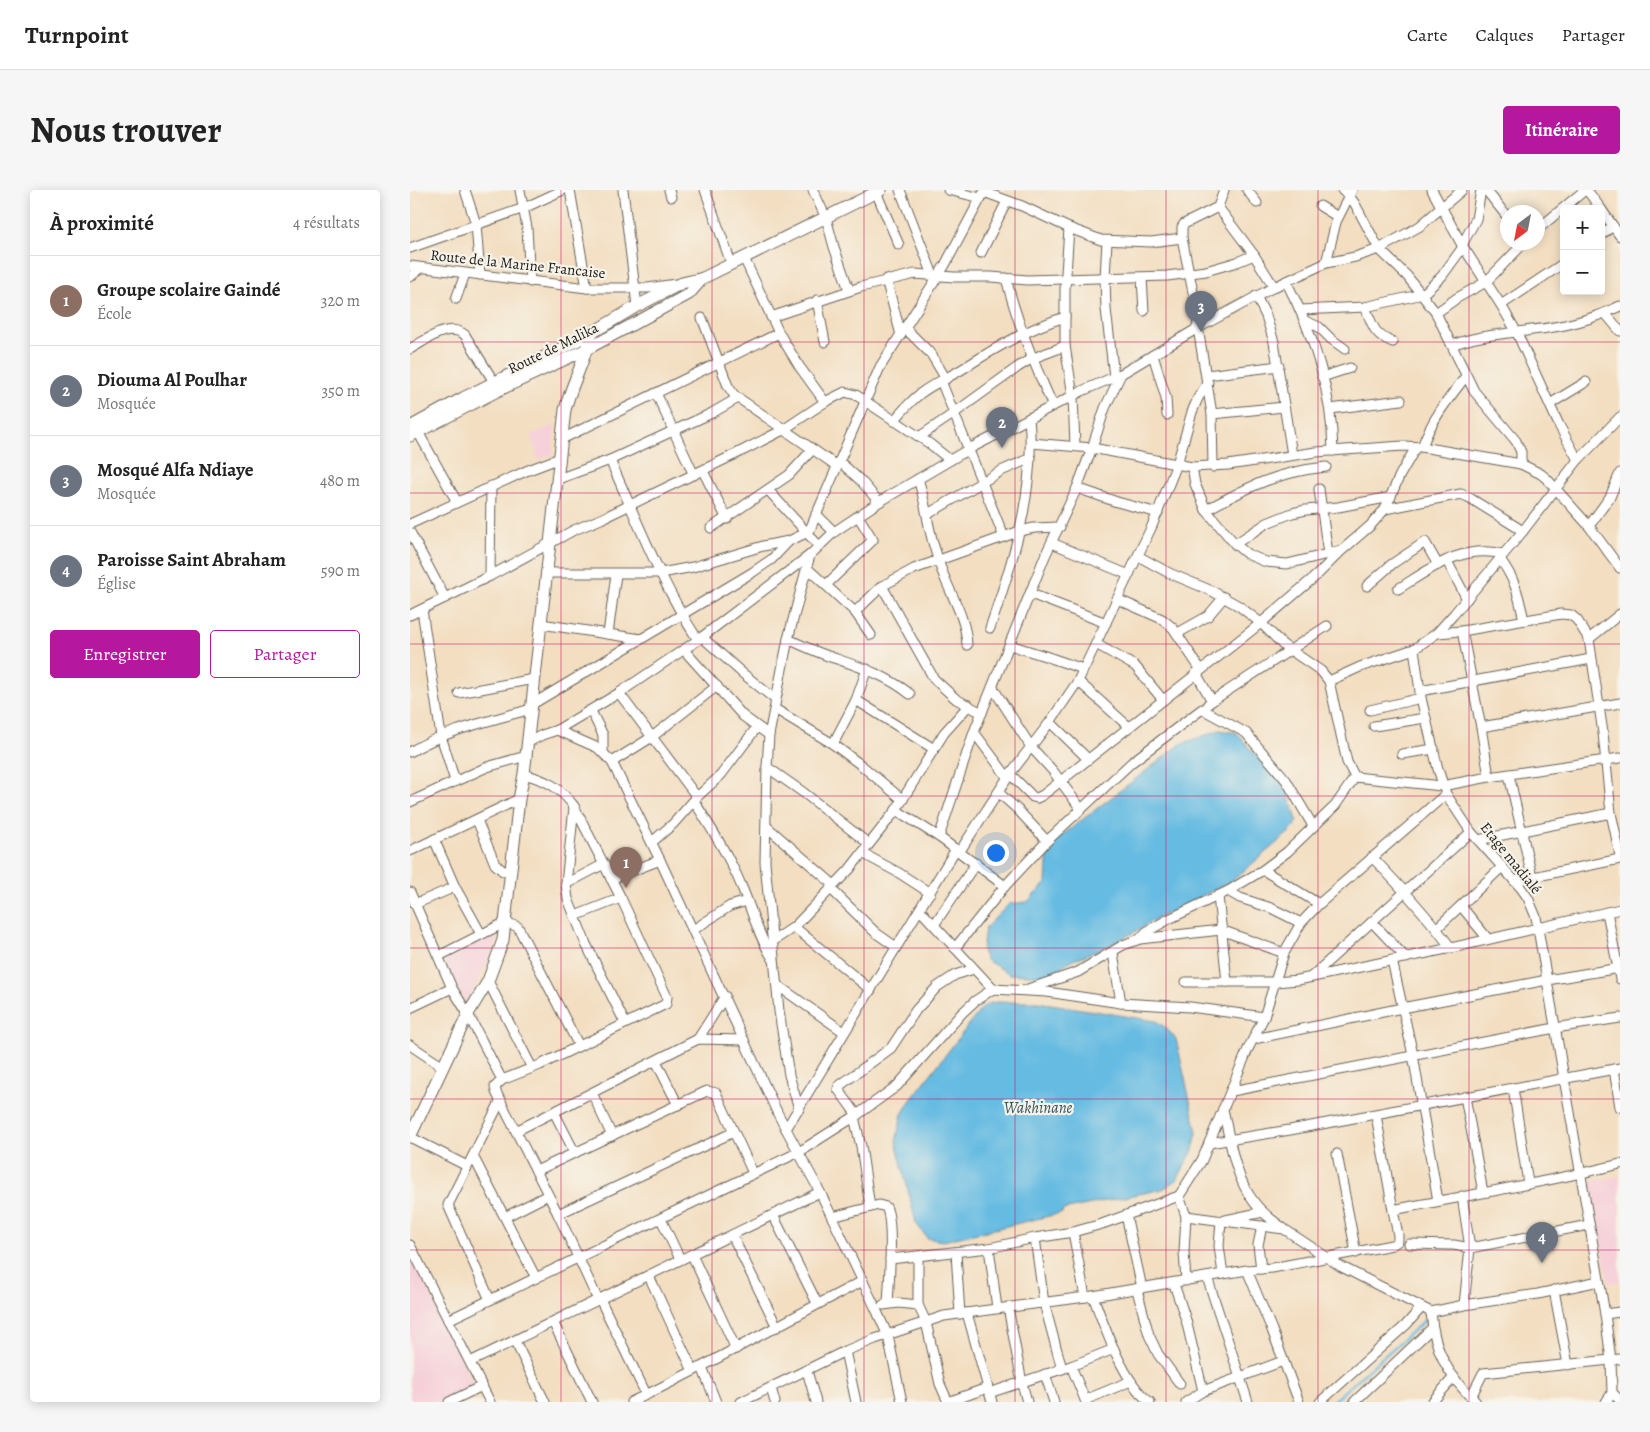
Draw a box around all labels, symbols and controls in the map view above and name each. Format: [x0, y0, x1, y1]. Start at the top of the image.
text: Turnpoint [25, 19, 129, 51]
text: Carte [1407, 23, 1447, 47]
text: Calques [1475, 23, 1534, 47]
text: Partager [1562, 23, 1625, 47]
text: Nous trouver [30, 106, 222, 154]
button: Itinéraire [1503, 106, 1620, 154]
north arrow [1500, 205, 1545, 250]
map controls [1560, 205, 1605, 295]
button: + [1560, 205, 1605, 250]
text: À proximité [50, 209, 154, 237]
text: 4 résultats [293, 212, 360, 234]
street label: Route de la Marine Francaise [429, 245, 607, 283]
button: − [1560, 250, 1605, 295]
text: Groupe scolaire Gaindé [97, 277, 281, 303]
text: 1 [63, 290, 69, 312]
text: 320 m [321, 290, 360, 312]
pin: 3 [1185, 291, 1217, 332]
text: École [97, 303, 132, 325]
street label: Route de Malika [504, 317, 602, 379]
text: Diouma Al Poulhar [97, 367, 247, 393]
text: 2 [62, 380, 70, 402]
text: 350 m [321, 380, 360, 402]
text: Mosquée [97, 393, 156, 415]
pin: 2 [986, 407, 1018, 448]
text: Mosqué Alfa Ndiaye [97, 457, 254, 483]
text: 3 [63, 470, 69, 492]
text: 480 m [320, 470, 360, 492]
text: Mosquée [97, 483, 156, 505]
text: Paroisse Saint Abraham [97, 547, 286, 573]
text: 4 [62, 560, 70, 582]
text: 590 m [321, 560, 360, 582]
text: Église [97, 573, 136, 595]
button: Enregistrer [50, 630, 200, 678]
button: Partager [210, 630, 360, 678]
street label: Etage madialé [1476, 818, 1546, 898]
your location [983, 840, 1009, 866]
pin: 1 [610, 847, 642, 888]
water label: Wakhinane [1004, 1097, 1073, 1119]
pin: 4 [1526, 1222, 1558, 1263]

